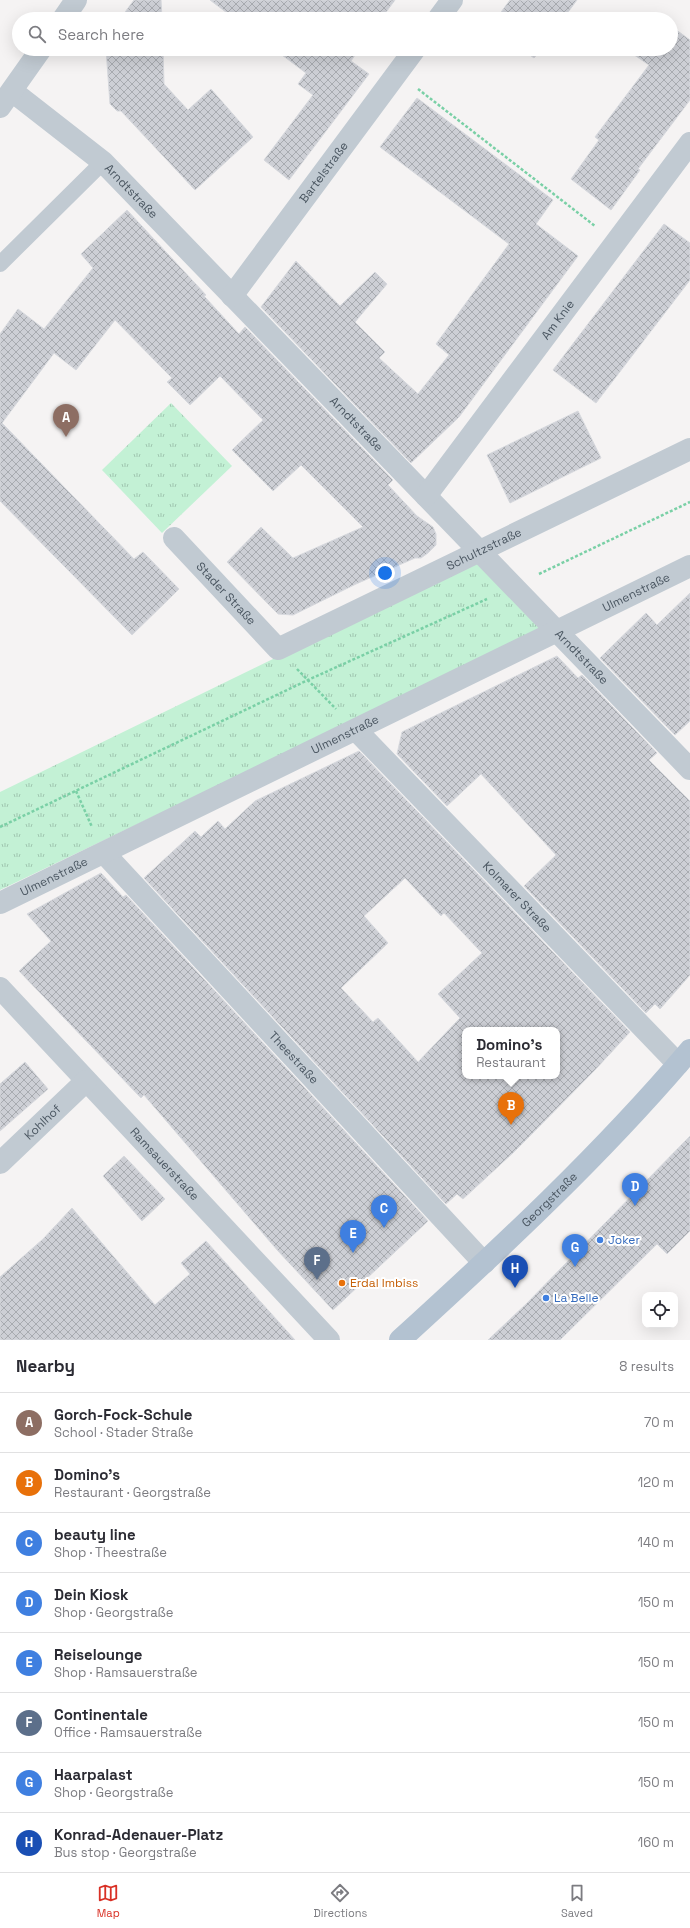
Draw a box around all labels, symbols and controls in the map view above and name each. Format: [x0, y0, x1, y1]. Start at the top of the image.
search box [12, 12, 678, 56]
icon: search [26, 23, 48, 45]
text: Search here [58, 25, 144, 44]
street label: Bartelstraße [296, 138, 352, 206]
street label: Arndtstraße [101, 160, 161, 222]
street label: Am Knie [538, 297, 578, 343]
street label: Arndtstraße [326, 393, 387, 455]
pin: A [53, 404, 79, 437]
street label: Schultzstraße [444, 524, 524, 574]
street label: Stader Straße [192, 558, 259, 628]
your location [375, 563, 395, 583]
street label: Ulmenstraße [600, 569, 673, 616]
street label: Arndtstraße [551, 626, 612, 688]
street label: Ulmenstraße [309, 711, 382, 758]
street label: Ulmenstraße [17, 853, 90, 900]
street label: Kolmarer Straße [479, 858, 555, 936]
popup [462, 1027, 560, 1079]
street label: Theestraße [265, 1028, 322, 1087]
text: Domino's [476, 1035, 542, 1054]
text: Restaurant [476, 1054, 546, 1071]
pin: B [498, 1092, 524, 1125]
street label: Kohlhof [21, 1101, 64, 1143]
street label: Ramsauerstraße [127, 1124, 203, 1204]
street label: Georgstraße [518, 1169, 581, 1231]
pin: D [622, 1173, 648, 1206]
pin: C [371, 1195, 397, 1228]
pin: E [340, 1220, 366, 1253]
place label: Joker [608, 1232, 640, 1248]
pin: G [562, 1234, 588, 1267]
marker: Joker [595, 1235, 605, 1245]
pin: F [304, 1247, 330, 1280]
pin: H [502, 1255, 528, 1288]
place label: Erdal Imbiss [350, 1275, 418, 1291]
marker: Erdal Imbiss [337, 1278, 347, 1288]
place label: La Belle [554, 1290, 599, 1306]
map controls [642, 1292, 678, 1328]
button: locate [642, 1292, 678, 1328]
marker: La Belle [541, 1293, 551, 1303]
text: Nearby [16, 1355, 75, 1377]
text: 8 results [619, 1358, 674, 1375]
text: Gorch-Fock-Schule [54, 1405, 193, 1424]
text: A [25, 1414, 33, 1431]
text: 70 m [644, 1414, 674, 1431]
text: School · Stader Straße [54, 1424, 194, 1441]
text: Domino's [54, 1465, 120, 1484]
text: B [25, 1474, 33, 1491]
text: 120 m [638, 1474, 674, 1491]
text: Restaurant · Georgstraße [54, 1484, 211, 1501]
text: beauty line [54, 1525, 136, 1544]
text: C [25, 1534, 33, 1551]
text: 140 m [638, 1534, 674, 1551]
text: Shop · Theestraße [54, 1544, 167, 1561]
text: Dein Kiosk [54, 1585, 129, 1604]
text: D [25, 1594, 33, 1611]
text: 150 m [638, 1594, 674, 1611]
text: Shop · Georgstraße [54, 1604, 173, 1621]
text: Reiselounge [54, 1645, 143, 1664]
text: E [25, 1654, 33, 1671]
text: 150 m [638, 1654, 674, 1671]
text: Shop · Ramsauerstraße [54, 1664, 198, 1681]
text: Continentale [54, 1705, 148, 1724]
text: F [26, 1714, 32, 1731]
text: 150 m [638, 1714, 674, 1731]
text: Office · Ramsauerstraße [54, 1724, 202, 1741]
text: Haarpalast [54, 1765, 133, 1784]
text: G [25, 1774, 33, 1791]
text: 150 m [638, 1774, 674, 1791]
text: Shop · Georgstraße [54, 1784, 173, 1801]
text: Konrad-Adenauer-Platz [54, 1825, 223, 1844]
text: H [25, 1834, 33, 1851]
text: 160 m [638, 1834, 674, 1851]
text: Bus stop · Georgstraße [54, 1844, 197, 1861]
tab: Map [97, 1882, 120, 1920]
tab: Directions [313, 1882, 367, 1920]
tab: Saved [561, 1882, 593, 1920]

